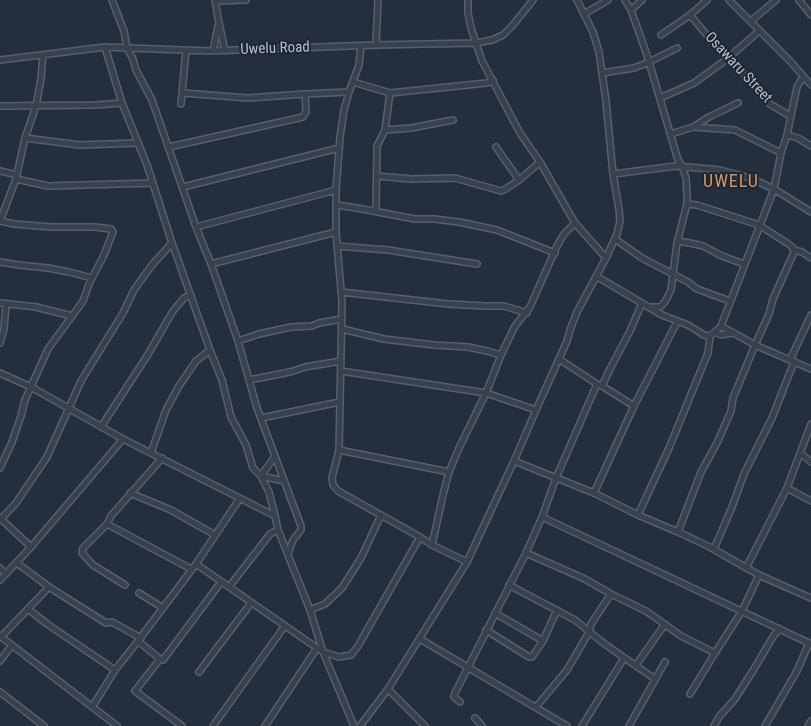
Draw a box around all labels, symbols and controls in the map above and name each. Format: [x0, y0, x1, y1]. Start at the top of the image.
street label: Osawaru Street [701, 29, 775, 107]
street label: Uwelu Road [240, 39, 310, 59]
district label: UWELU [702, 171, 760, 193]

